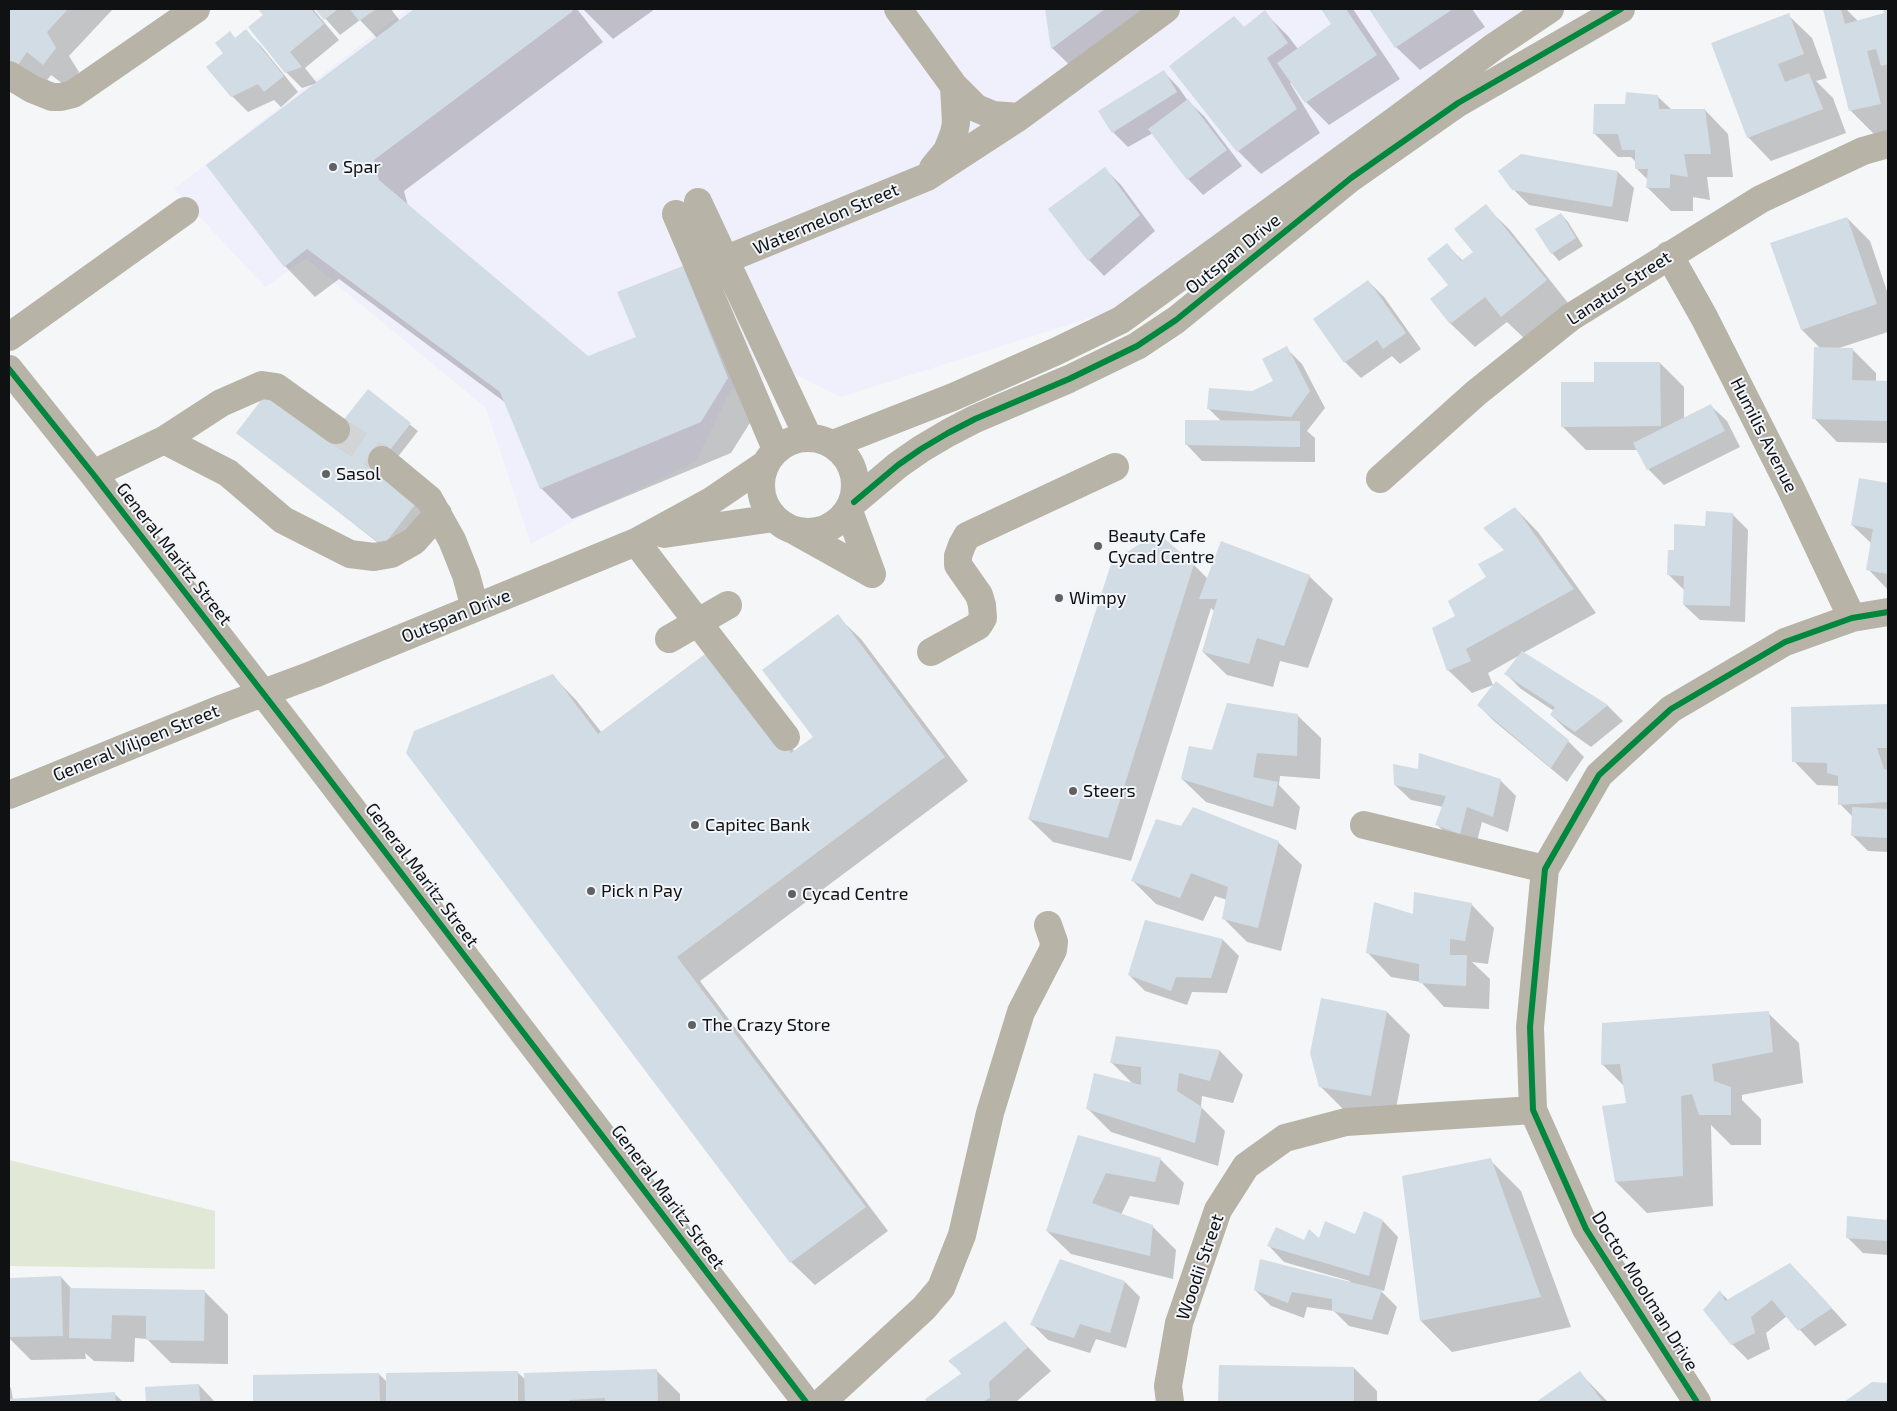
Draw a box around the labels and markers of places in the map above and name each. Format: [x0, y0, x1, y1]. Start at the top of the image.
place label: Spar [343, 156, 381, 178]
marker: Spar [327, 161, 339, 173]
place label: Sasol [336, 463, 381, 485]
marker: Sasol [320, 468, 332, 480]
place label: Beauty Cafe Cycad Centre [1108, 525, 1214, 568]
marker: Beauty Cafe Cycad Centre [1092, 540, 1104, 552]
place label: Wimpy [1069, 587, 1126, 609]
marker: Wimpy [1053, 592, 1065, 604]
place label: Steers [1083, 780, 1136, 802]
marker: Steers [1067, 785, 1079, 797]
place label: Capitec Bank [705, 814, 810, 836]
marker: Capitec Bank [689, 819, 701, 831]
place label: Pick n Pay [601, 880, 682, 902]
place label: Cycad Centre [802, 883, 908, 905]
marker: Pick n Pay [585, 885, 597, 897]
marker: Cycad Centre [786, 888, 798, 900]
place label: The Crazy Store [702, 1014, 830, 1036]
marker: The Crazy Store [686, 1019, 698, 1031]

